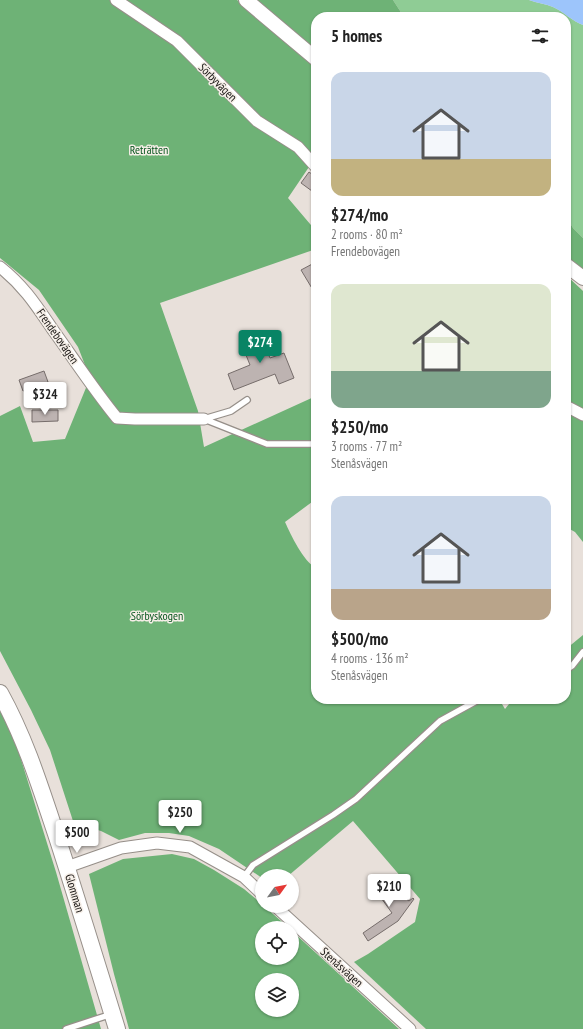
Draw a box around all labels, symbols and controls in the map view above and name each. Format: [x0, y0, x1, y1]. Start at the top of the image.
text: 5 homes [331, 25, 382, 47]
icon: filters [529, 25, 551, 47]
street label: Sörbyvägen [196, 60, 240, 104]
icon: home [405, 98, 477, 170]
park label: Reträtten [130, 142, 168, 157]
text: $274/mo [331, 204, 388, 226]
text: 2 rooms · 80 m² [331, 226, 403, 243]
text: Frendebovägen [331, 243, 400, 260]
street label: Frendebovägen [34, 306, 82, 366]
icon: home [405, 310, 477, 382]
pin: $274 [236, 330, 284, 364]
text: $274 [248, 334, 272, 351]
pin: $324 [21, 382, 69, 416]
text: $324 [33, 386, 57, 403]
text: $250/mo [331, 416, 388, 438]
text: 3 rooms · 77 m² [331, 438, 402, 455]
text: Stenåsvägen [331, 455, 388, 472]
icon: home [405, 522, 477, 594]
park label: Sörbyskogen [131, 608, 183, 623]
text: $500/mo [331, 628, 388, 650]
text: 4 rooms · 136 m² [331, 650, 409, 667]
text: Stenåsvägen [331, 667, 388, 684]
pin: $250 [156, 800, 204, 834]
text: $250 [168, 804, 192, 821]
pin: $500 [53, 820, 101, 854]
text: $500 [65, 824, 89, 841]
north arrow [255, 869, 299, 913]
map controls [255, 869, 299, 1017]
street label: Glomman [62, 872, 88, 914]
pin: $210 [365, 874, 413, 908]
text: $210 [377, 878, 401, 895]
button: locate [255, 921, 299, 965]
street label: Stenåsvägen [318, 944, 366, 990]
button: layers [255, 973, 299, 1017]

